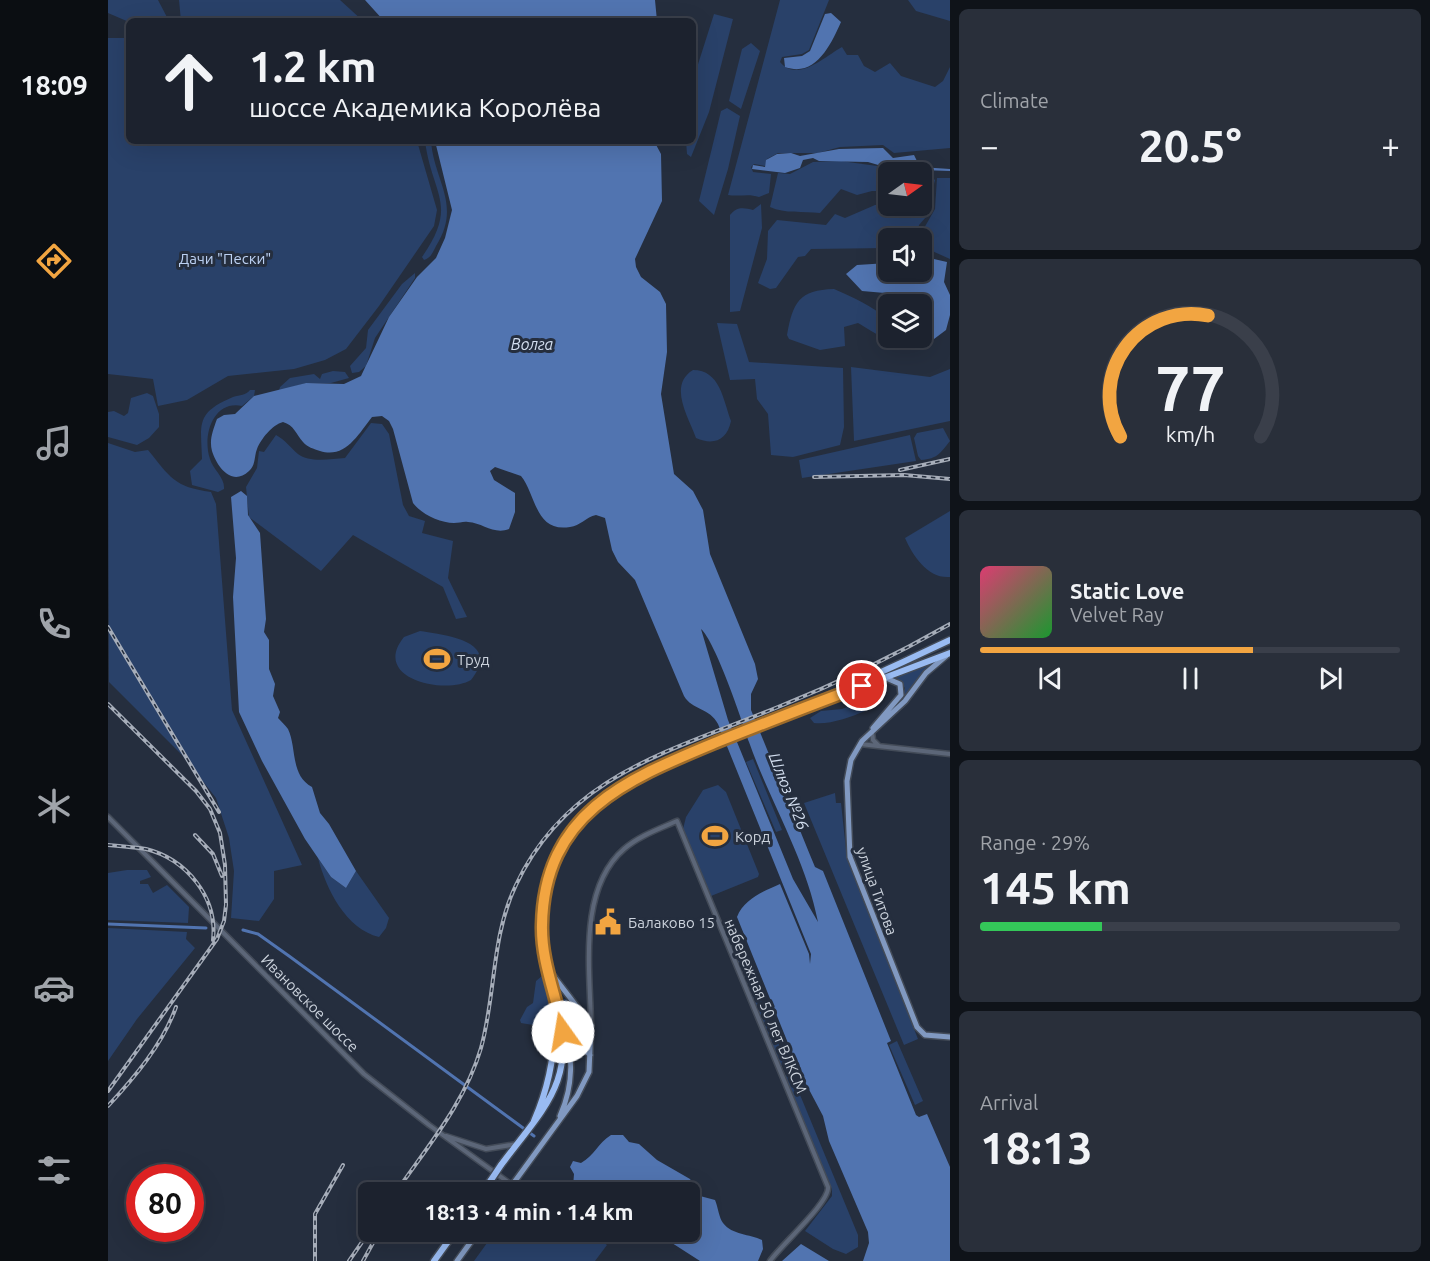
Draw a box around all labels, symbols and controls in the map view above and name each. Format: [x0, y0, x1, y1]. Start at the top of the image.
icon: ahead [150, 42, 228, 120]
text: 1.2 km [249, 43, 376, 90]
text: 18:09 [20, 70, 88, 100]
text: Climate [980, 89, 1049, 112]
text: шоссе Академика Королёва [249, 92, 601, 122]
text: 20.5° [1138, 120, 1242, 171]
text: − [980, 127, 999, 164]
text: + [1381, 127, 1400, 164]
north arrow [878, 162, 932, 216]
map controls [878, 162, 932, 348]
button: sound [878, 228, 932, 282]
icon: directions [33, 240, 75, 282]
park label: Дачи "Пески" [179, 250, 271, 267]
button: layers [878, 294, 932, 348]
water label: Волга [511, 335, 554, 353]
text: 77 [1155, 353, 1225, 423]
icon: music [33, 422, 75, 464]
text: km/h [1165, 423, 1215, 447]
text: Static Love [1070, 578, 1185, 603]
icon: phone [33, 603, 75, 645]
text: Velvet Ray [1070, 603, 1164, 626]
sports icon: Труд [422, 644, 452, 674]
place label: Труд [457, 651, 490, 668]
pin [836, 660, 887, 711]
icon: previous [1034, 662, 1067, 695]
icon: pause [1174, 662, 1207, 695]
icon: next [1314, 662, 1347, 695]
icon: arrive [845, 669, 878, 702]
water label: Шлюз №26 [765, 750, 813, 832]
icon: climate [33, 785, 75, 827]
sports icon: Корд [700, 821, 730, 851]
place label: Корд [735, 828, 771, 845]
text: Range · 29% [980, 831, 1090, 854]
street label: улица Титова [853, 845, 901, 937]
text: 145 km [980, 862, 1131, 913]
public building icon: Балаково 15 [593, 907, 623, 937]
place label: Балаково 15 [628, 914, 715, 931]
street label: набережная 50 лет ВЛКСМ [721, 916, 811, 1096]
street label: Ивановское шоссе [258, 951, 362, 1055]
icon: car [33, 967, 75, 1009]
position arrow [531, 1000, 595, 1064]
text: Arrival [980, 1091, 1038, 1114]
text: 18:13 [980, 1122, 1093, 1173]
icon: filters [33, 1149, 75, 1191]
speed limit sign: 80 [126, 1164, 204, 1242]
text: 18:13 · 4 min · 1.4 km [424, 1199, 634, 1224]

